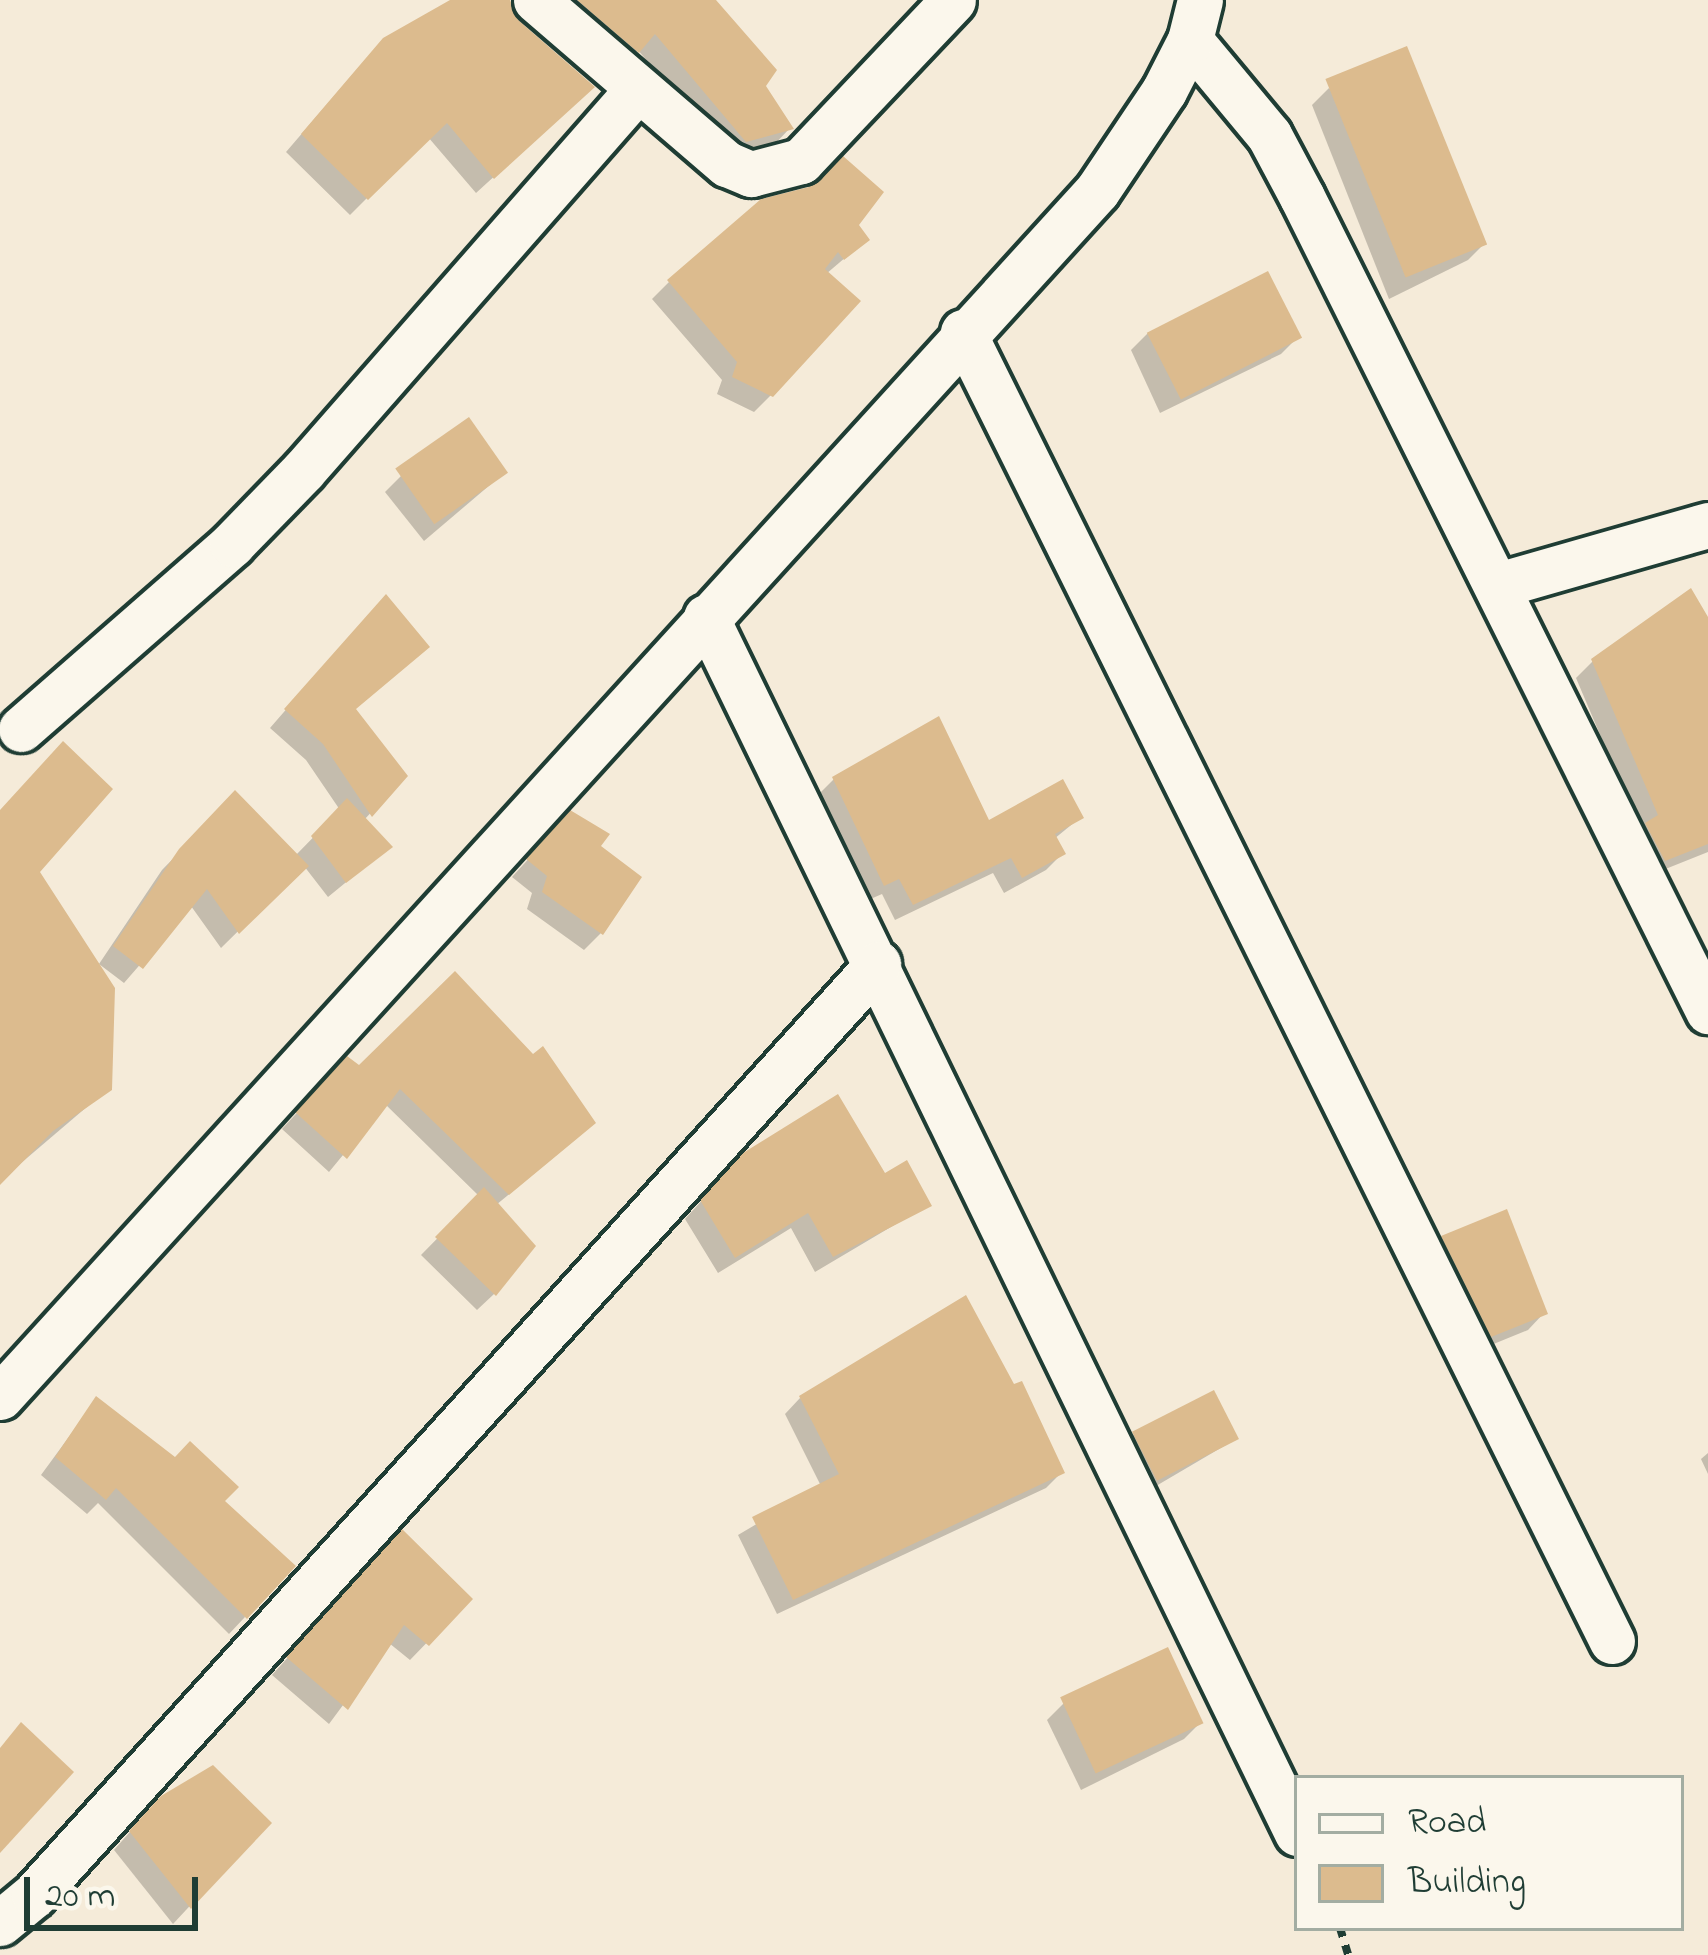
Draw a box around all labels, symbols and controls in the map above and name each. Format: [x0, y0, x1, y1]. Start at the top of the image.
legend [1294, 1775, 1684, 1931]
text: Road [1408, 1797, 1486, 1850]
scale bar [30, 1853, 204, 1927]
text: Building [1408, 1857, 1526, 1910]
text: 20 m [45, 1871, 115, 1924]

